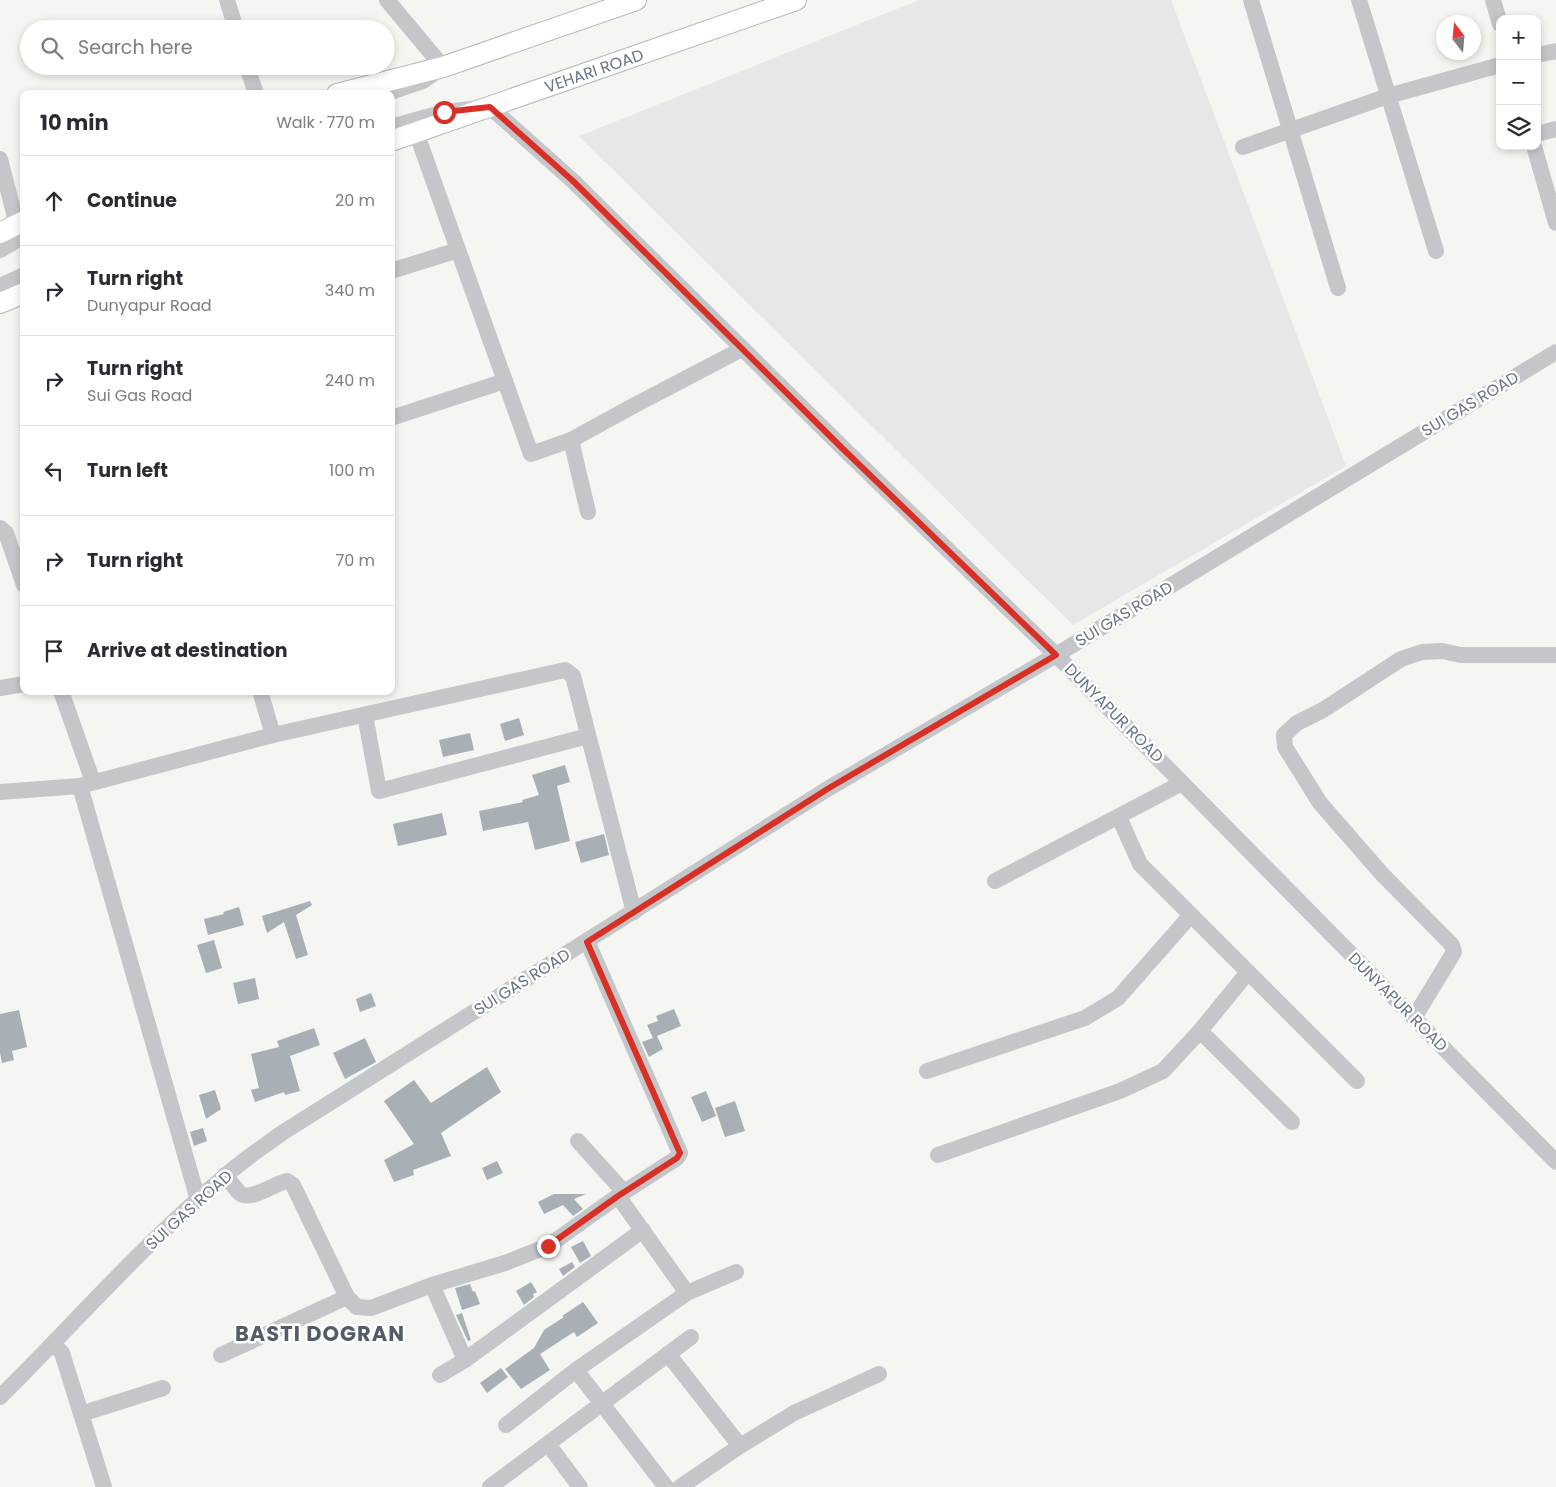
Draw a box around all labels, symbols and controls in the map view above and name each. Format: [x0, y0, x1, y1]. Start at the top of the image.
north arrow [1436, 15, 1481, 60]
map controls [1496, 15, 1541, 150]
button: + [1496, 15, 1541, 60]
search box [20, 20, 395, 75]
icon: search [38, 34, 66, 62]
text: Search here [78, 34, 192, 61]
street label: VEHARI ROAD [541, 43, 647, 99]
button: − [1496, 60, 1541, 105]
route start [433, 101, 456, 124]
button: layers [1496, 105, 1541, 150]
text: 10 min [40, 108, 109, 137]
text: Walk · 770 m [276, 111, 375, 134]
icon: ahead [40, 187, 68, 215]
text: Continue [87, 187, 177, 214]
text: 20 m [335, 189, 375, 212]
text: Turn right [87, 265, 183, 292]
icon: right [40, 277, 68, 305]
text: 340 m [325, 279, 375, 302]
text: Dunyapur Road [87, 294, 212, 317]
text: Turn right [87, 355, 183, 382]
street label: SUI GAS ROAD [1417, 366, 1523, 442]
icon: right [40, 367, 68, 395]
text: 240 m [325, 369, 375, 392]
text: Sui Gas Road [87, 384, 192, 407]
icon: left [40, 457, 68, 485]
text: Turn left [87, 457, 168, 484]
text: 100 m [329, 459, 375, 482]
icon: right [40, 547, 68, 575]
text: Turn right [87, 547, 183, 574]
text: 70 m [335, 549, 375, 572]
street label: SUI GAS ROAD [1071, 576, 1177, 652]
icon: arrive [40, 637, 68, 665]
text: Arrive at destination [87, 637, 288, 664]
street label: DUNYAPUR ROAD [1059, 658, 1169, 768]
street label: SUI GAS ROAD [469, 943, 575, 1021]
street label: DUNYAPUR ROAD [1343, 947, 1453, 1057]
street label: SUI GAS ROAD [141, 1165, 237, 1255]
route end [537, 1235, 560, 1258]
district label: BASTI DOGRAN [235, 1319, 405, 1348]

